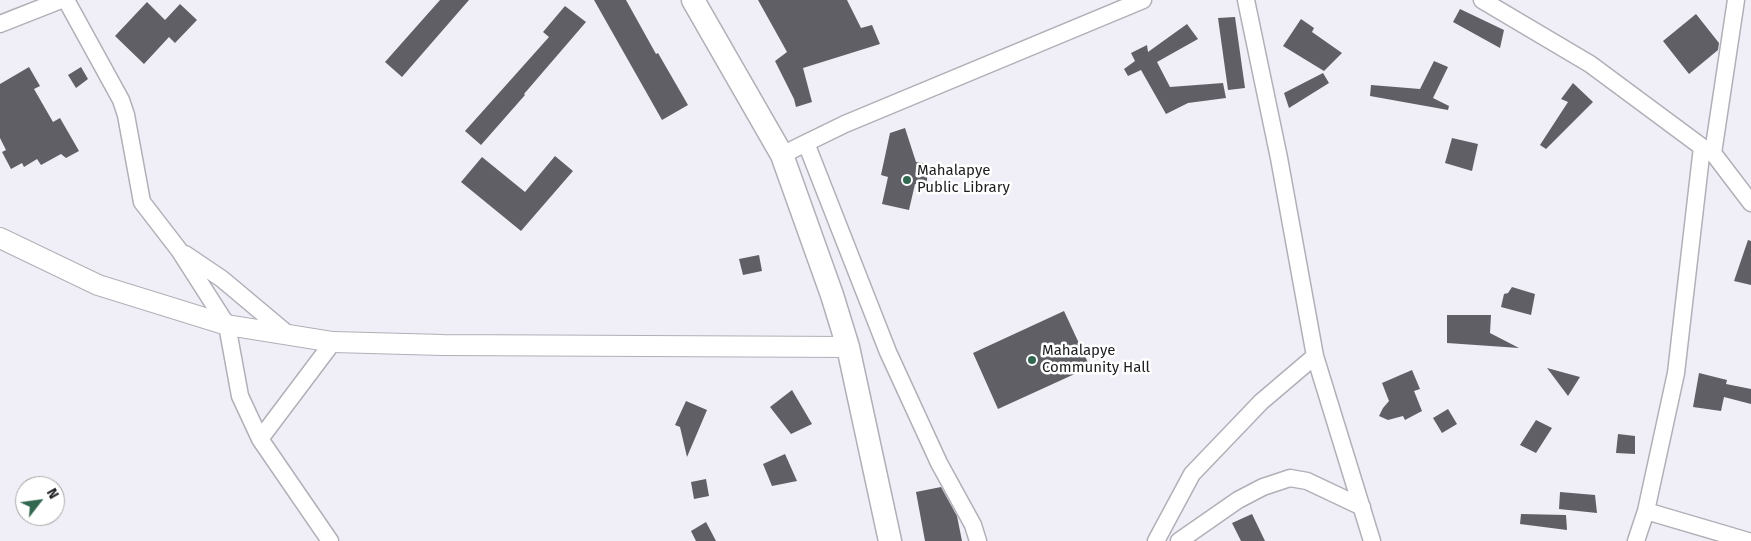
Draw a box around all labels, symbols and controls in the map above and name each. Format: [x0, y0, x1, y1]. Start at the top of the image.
place label: Mahalapye Public Library [917, 162, 1010, 197]
marker: Mahalapye Public Library [901, 174, 913, 186]
place label: Mahalapye Community Hall [1042, 342, 1150, 377]
marker: Mahalapye Community Hall [1026, 354, 1038, 366]
north arrow [15, 476, 65, 526]
text: N [43, 485, 62, 502]

